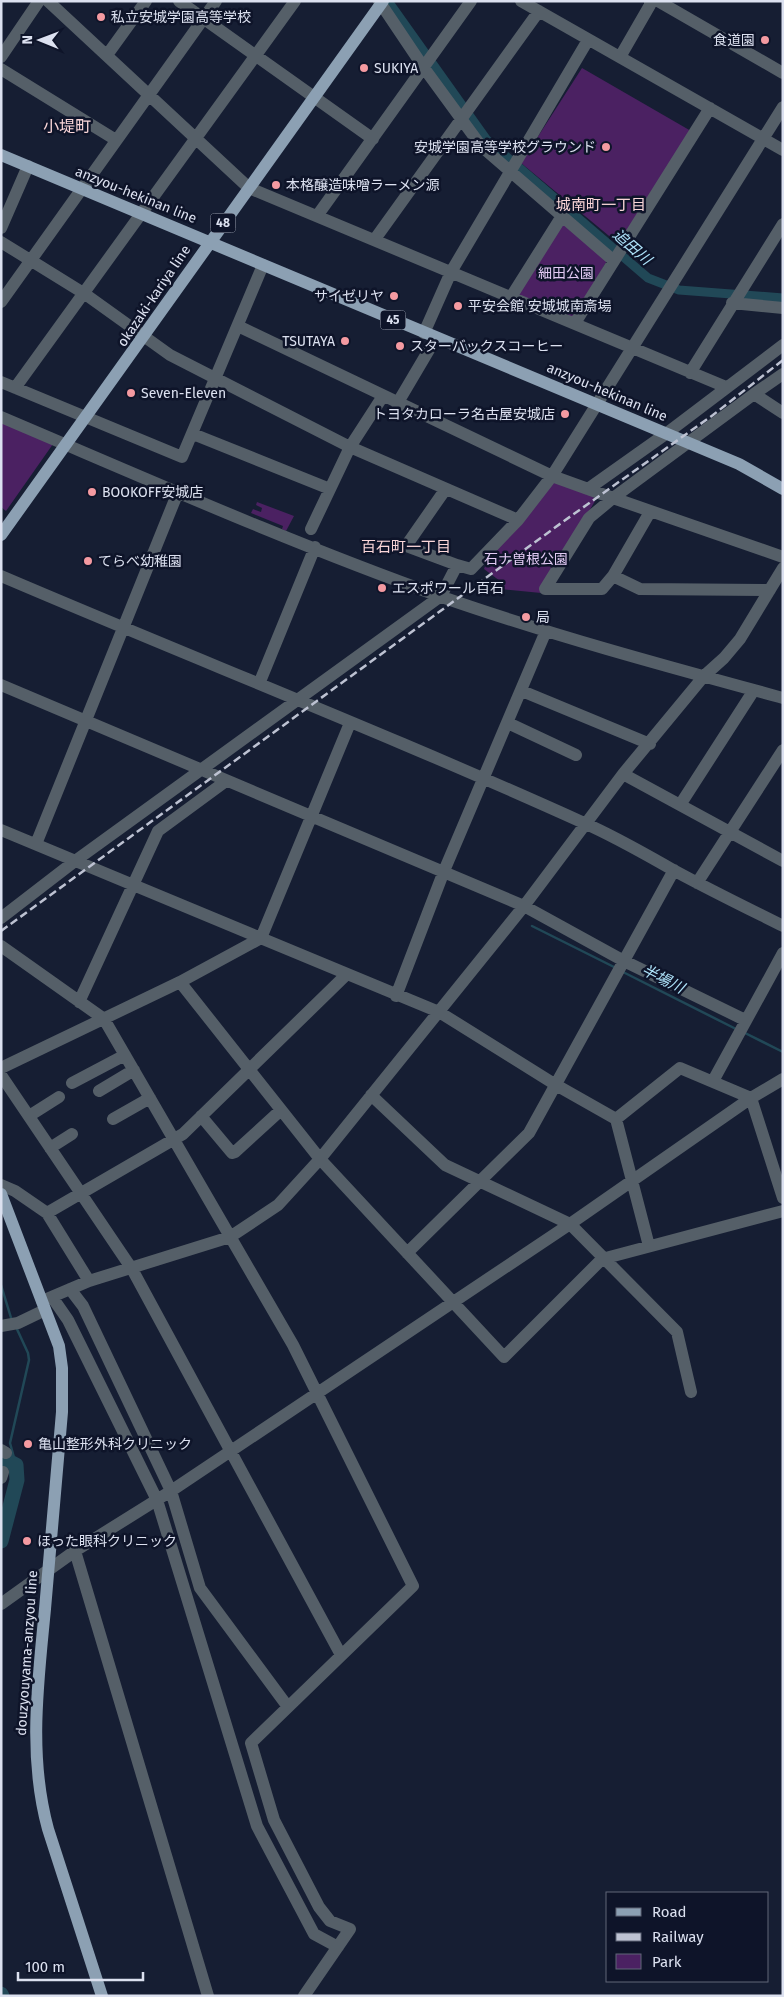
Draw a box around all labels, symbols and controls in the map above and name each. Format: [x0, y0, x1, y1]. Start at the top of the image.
place label: 私立安城学園高等学校 [111, 9, 251, 26]
marker: 私立安城学園高等学校 [95, 11, 107, 23]
north arrow [15, 15, 65, 65]
place label: 食道園 [713, 32, 755, 49]
marker: 食道園 [759, 34, 771, 46]
text: N [19, 35, 36, 45]
place label: SUKIYA [374, 60, 418, 77]
marker: SUKIYA [358, 62, 370, 74]
district label: 小堤町 [43, 117, 91, 136]
place label: 安城学園高等学校グラウンド [414, 139, 596, 156]
marker: 安城学園高等学校グラウンド [600, 141, 612, 153]
street label: anzyou-hekinan line [73, 163, 199, 227]
place label: 本格醸造味噌ラーメン源 [286, 177, 439, 194]
marker: 本格醸造味噌ラーメン源 [270, 179, 282, 191]
district label: 城南町一丁目 [556, 196, 646, 214]
road number: 48 [210, 214, 236, 232]
water label: 追田川 [609, 225, 656, 270]
street label: okazaki-kariya line [114, 242, 194, 350]
park label: 細田公園 [538, 265, 594, 282]
place label: サイゼリヤ [314, 288, 384, 305]
marker: サイゼリヤ [388, 290, 400, 302]
place label: 平安会館 安城城南斎場 [468, 298, 612, 315]
marker: 平安会館 安城城南斎場 [452, 300, 464, 312]
road number: 45 [380, 310, 406, 330]
place label: TSUTAYA [282, 333, 335, 350]
marker: TSUTAYA [339, 335, 351, 347]
place label: スターバックスコーヒー [410, 338, 563, 355]
marker: スターバックスコーヒー [394, 340, 406, 352]
street label: anzyou-hekinan line [544, 359, 670, 425]
place label: Seven-Eleven [141, 385, 226, 402]
marker: Seven-Eleven [125, 387, 137, 399]
place label: トヨタカローラ名古屋安城店 [373, 406, 555, 423]
marker: トヨタカローラ名古屋安城店 [559, 408, 571, 420]
place label: BOOKOFF安城店 [102, 484, 203, 501]
marker: BOOKOFF安城店 [86, 486, 98, 498]
district label: 百石町一丁目 [361, 538, 451, 556]
park label: 石ナ曽根公園 [484, 551, 568, 568]
place label: てらべ幼稚園 [98, 553, 182, 570]
marker: てらべ幼稚園 [82, 555, 94, 567]
place label: エスポワール百石 [392, 580, 504, 597]
marker: エスポワール百石 [376, 582, 388, 594]
place label: 局 [536, 609, 550, 626]
marker: 局 [520, 611, 532, 623]
water label: 半場川 [639, 961, 689, 998]
place label: 亀山整形外科クリニック [38, 1436, 192, 1453]
marker: 亀山整形外科クリニック [22, 1438, 34, 1450]
place label: ほった眼科クリニック [37, 1533, 177, 1550]
marker: ほった眼科クリニック [21, 1535, 33, 1547]
street label: douzyouyama-anzyou line [13, 1570, 41, 1736]
legend [606, 1892, 769, 1982]
text: Road [652, 1903, 687, 1921]
text: Railway [652, 1928, 704, 1946]
scale bar [18, 1950, 142, 1982]
text: Park [652, 1953, 682, 1971]
text: 100 m [25, 1958, 65, 1976]

